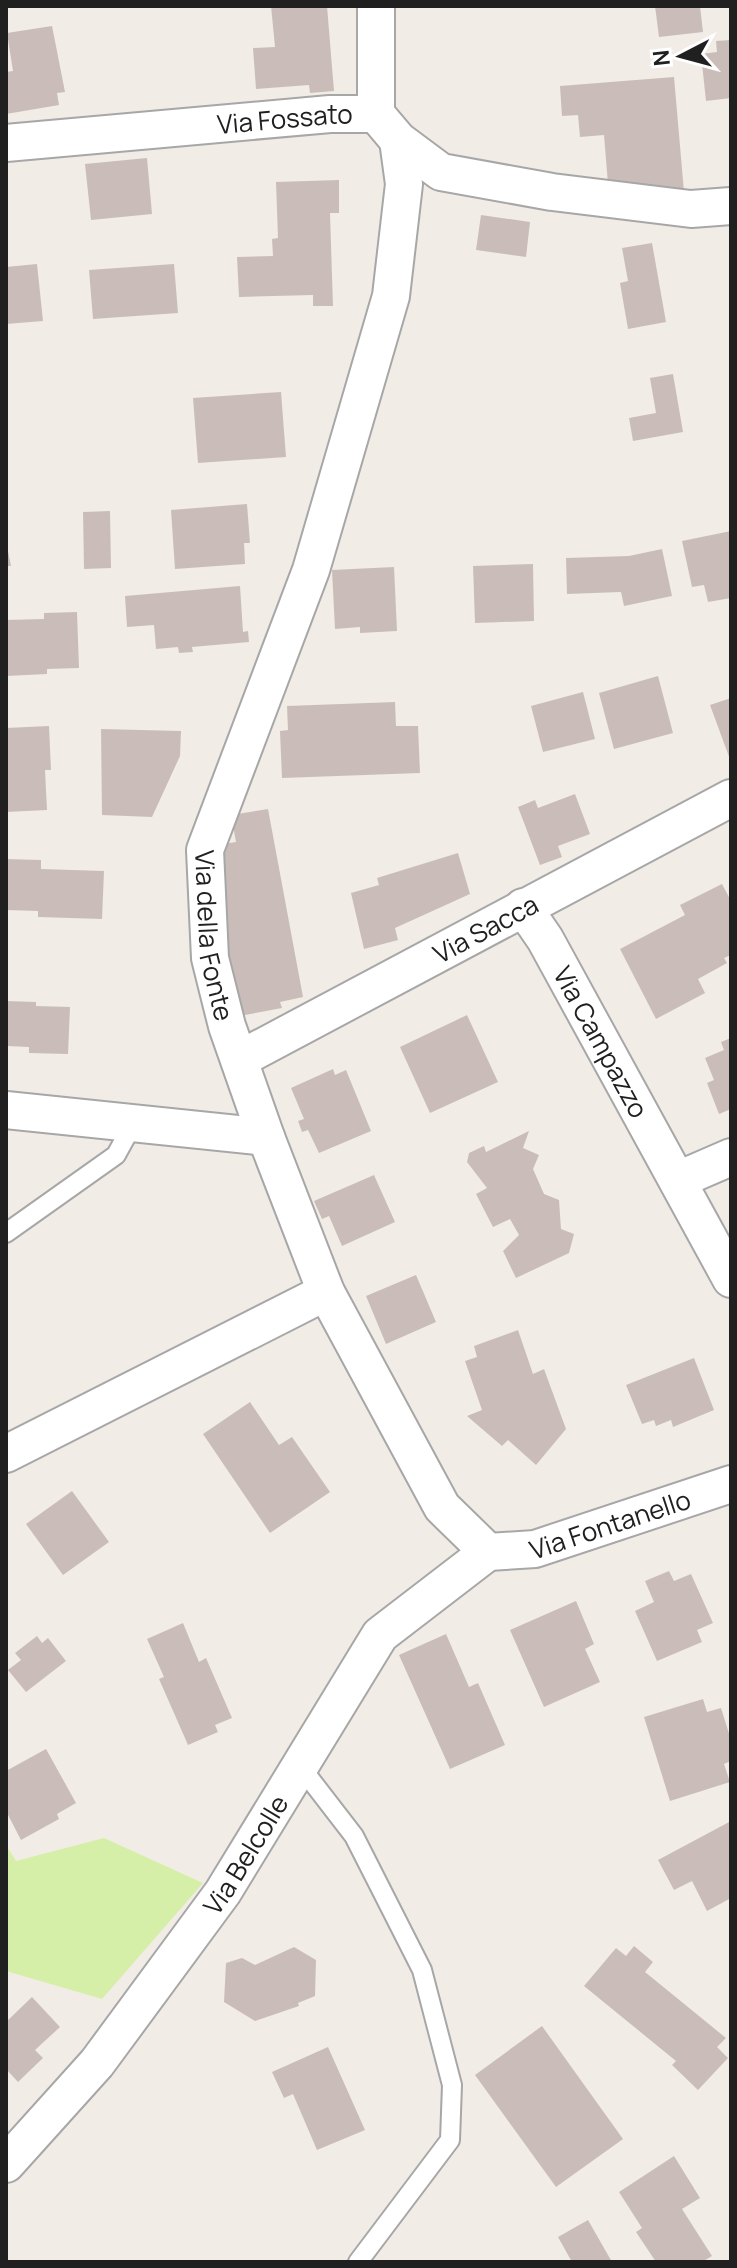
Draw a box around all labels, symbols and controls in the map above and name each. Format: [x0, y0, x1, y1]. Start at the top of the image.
north arrow [641, 16, 721, 96]
text: N [645, 49, 677, 68]
street label: Via Fossato [216, 96, 353, 142]
street label: Via della Fonte [187, 849, 243, 1024]
street label: Via Sacca [427, 886, 544, 971]
street label: Via Campazzo [545, 960, 657, 1124]
street label: Via Fontanello [525, 1481, 695, 1568]
street label: Via Belcolle [194, 1788, 296, 1922]

